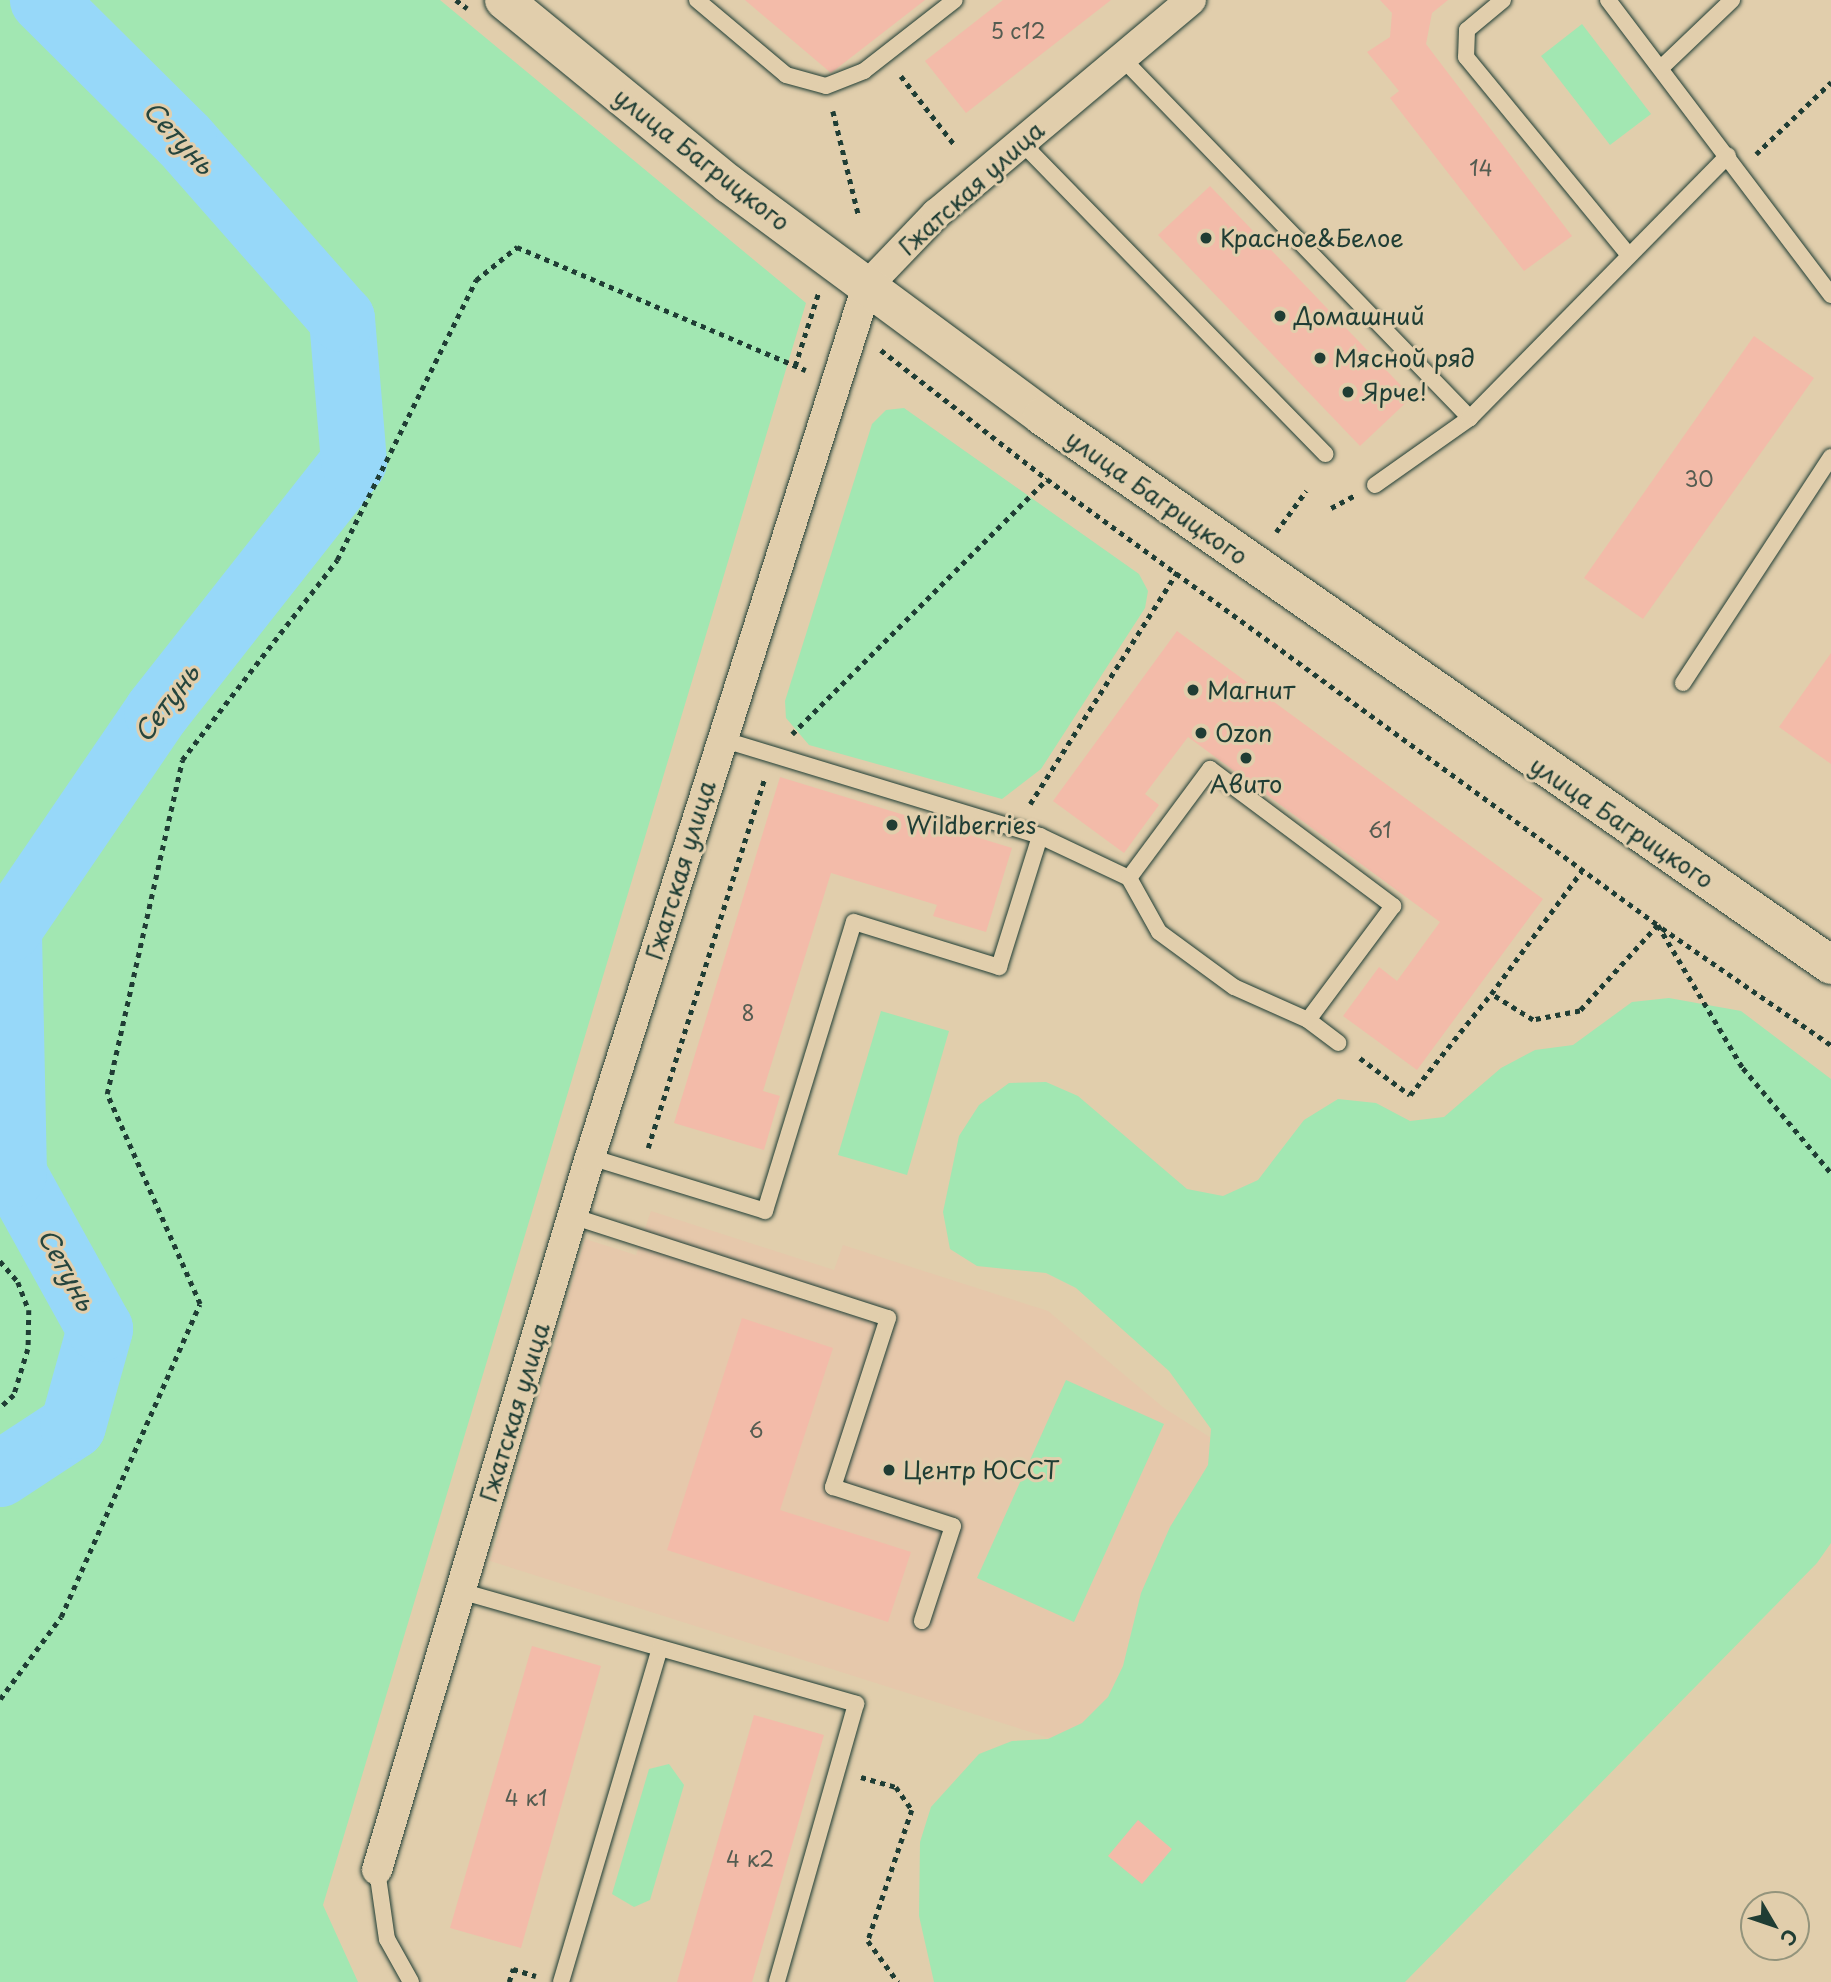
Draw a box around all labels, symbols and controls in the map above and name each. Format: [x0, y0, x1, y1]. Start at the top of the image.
house number: 5 с12 [990, 17, 1046, 43]
street label: улица Багрицкого [608, 81, 796, 237]
water label: Сетунь [137, 94, 221, 180]
street label: Гжатская улица [892, 115, 1050, 261]
house number: 14 [1469, 154, 1493, 180]
place label: Красное&Белое [1220, 224, 1404, 252]
marker: Красное&Белое [1198, 230, 1214, 246]
place label: Домашний [1294, 302, 1425, 330]
marker: Домашний [1272, 308, 1288, 324]
place label: Мясной ряд [1334, 344, 1475, 372]
marker: Мясной ряд [1312, 350, 1328, 366]
place label: Ярче! [1362, 378, 1427, 406]
marker: Ярче! [1340, 384, 1356, 400]
street label: улица Багрицкого [1061, 424, 1253, 570]
house number: 30 [1684, 465, 1714, 491]
water label: Сетунь [127, 658, 205, 748]
place label: Магнит [1207, 676, 1295, 704]
marker: Магнит [1185, 682, 1201, 698]
place label: Ozon [1215, 719, 1272, 747]
marker: Ozon [1193, 725, 1209, 741]
marker: Авито [1238, 750, 1254, 766]
street label: улица Багрицкого [1525, 750, 1719, 894]
place label: Авито [1210, 770, 1282, 798]
street label: Гжатская улица [639, 776, 721, 964]
place label: Wildberries [906, 811, 1036, 839]
house number: 61 [1368, 816, 1392, 842]
marker: Wildberries [884, 817, 900, 833]
house number: 8 [741, 999, 755, 1025]
water label: Сетунь [32, 1222, 102, 1316]
street label: Гжатская улица [473, 1318, 555, 1506]
house number: 6 [749, 1416, 763, 1442]
place label: Центр ЮССТ [903, 1456, 1061, 1484]
marker: Центр ЮССТ [881, 1462, 897, 1478]
house number: 4 к1 [505, 1784, 547, 1810]
house number: 4 к2 [726, 1845, 774, 1871]
north arrow [1740, 1891, 1810, 1961]
text: С [1774, 1924, 1805, 1952]

